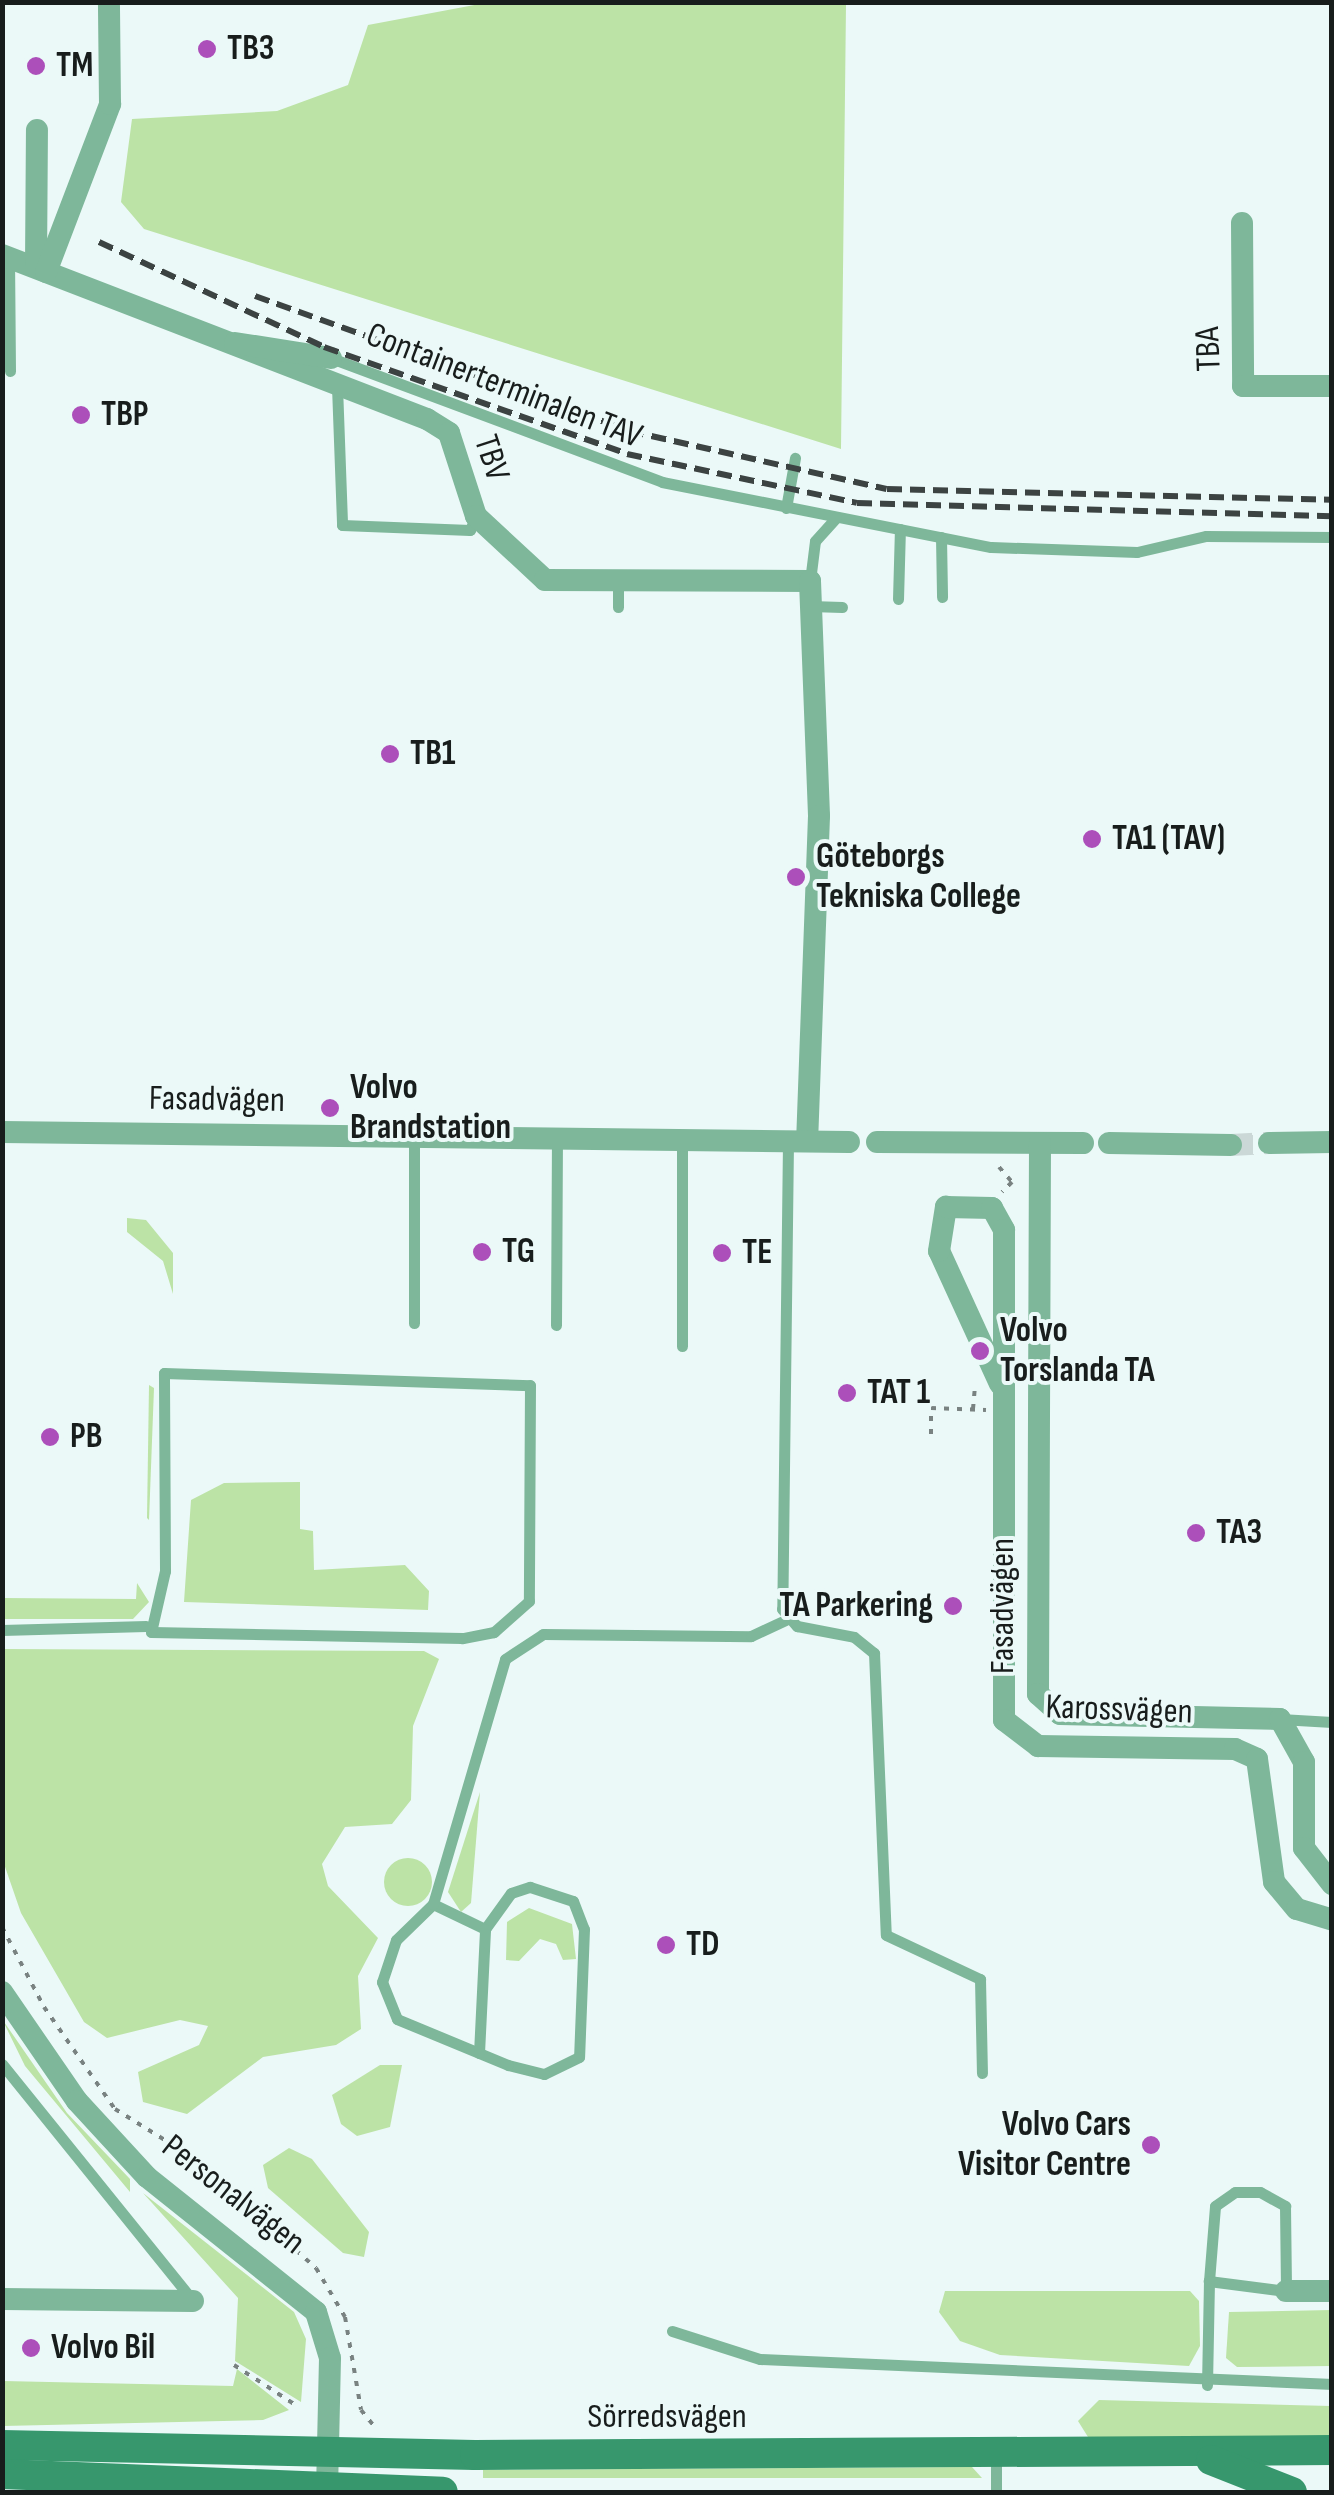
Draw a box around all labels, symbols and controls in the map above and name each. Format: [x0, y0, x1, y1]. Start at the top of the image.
place label: TB3 [227, 28, 275, 70]
marker: TB3 [196, 38, 218, 60]
place label: TM [56, 45, 93, 87]
marker: TM [25, 55, 47, 77]
street label: Containerterminalen TAV [360, 314, 648, 458]
street label: TBA [1187, 326, 1231, 372]
place label: TBP [101, 394, 149, 436]
marker: TBP [70, 404, 92, 426]
street label: TBV [464, 430, 518, 486]
place label: TB1 [410, 733, 456, 775]
marker: TB1 [379, 743, 401, 765]
place label: TA1 (TAV) [1112, 818, 1225, 860]
marker: TA1 (TAV) [1081, 828, 1103, 850]
place label: Göteborgs Tekniska College [816, 836, 1021, 918]
marker: Göteborgs Tekniska College [785, 866, 807, 888]
place label: Volvo Brandstation [350, 1067, 511, 1149]
street label: Fasadvägen [149, 1078, 285, 1122]
marker: Volvo Brandstation [319, 1097, 341, 1119]
place label: TG [502, 1231, 535, 1273]
place label: TE [742, 1232, 772, 1274]
marker: TG [471, 1241, 493, 1263]
marker: TE [711, 1242, 733, 1264]
place label: Volvo Torslanda TA [1000, 1310, 1155, 1392]
marker: Volvo Torslanda TA [969, 1340, 991, 1362]
place label: TAT 1 [867, 1372, 930, 1414]
marker: TAT 1 [836, 1382, 858, 1404]
place label: PB [70, 1416, 102, 1458]
marker: PB [39, 1426, 61, 1448]
place label: TA3 [1216, 1512, 1262, 1554]
marker: TA3 [1185, 1522, 1207, 1544]
street label: Fasadvägen [982, 1538, 1024, 1674]
place label: TA Parkering [779, 1585, 933, 1627]
marker: TA Parkering [942, 1595, 964, 1617]
street label: Karossvägen [1045, 1686, 1193, 1734]
place label: TD [686, 1924, 719, 1966]
marker: TD [655, 1934, 677, 1956]
place label: Volvo Cars Visitor Centre [958, 2104, 1131, 2186]
street label: Personalvägen [153, 2126, 313, 2264]
marker: Volvo Cars Visitor Centre [1140, 2134, 1162, 2156]
place label: Volvo Bil [51, 2327, 155, 2369]
marker: Volvo Bil [20, 2337, 42, 2359]
street label: Sörredsvägen [587, 2396, 747, 2438]

